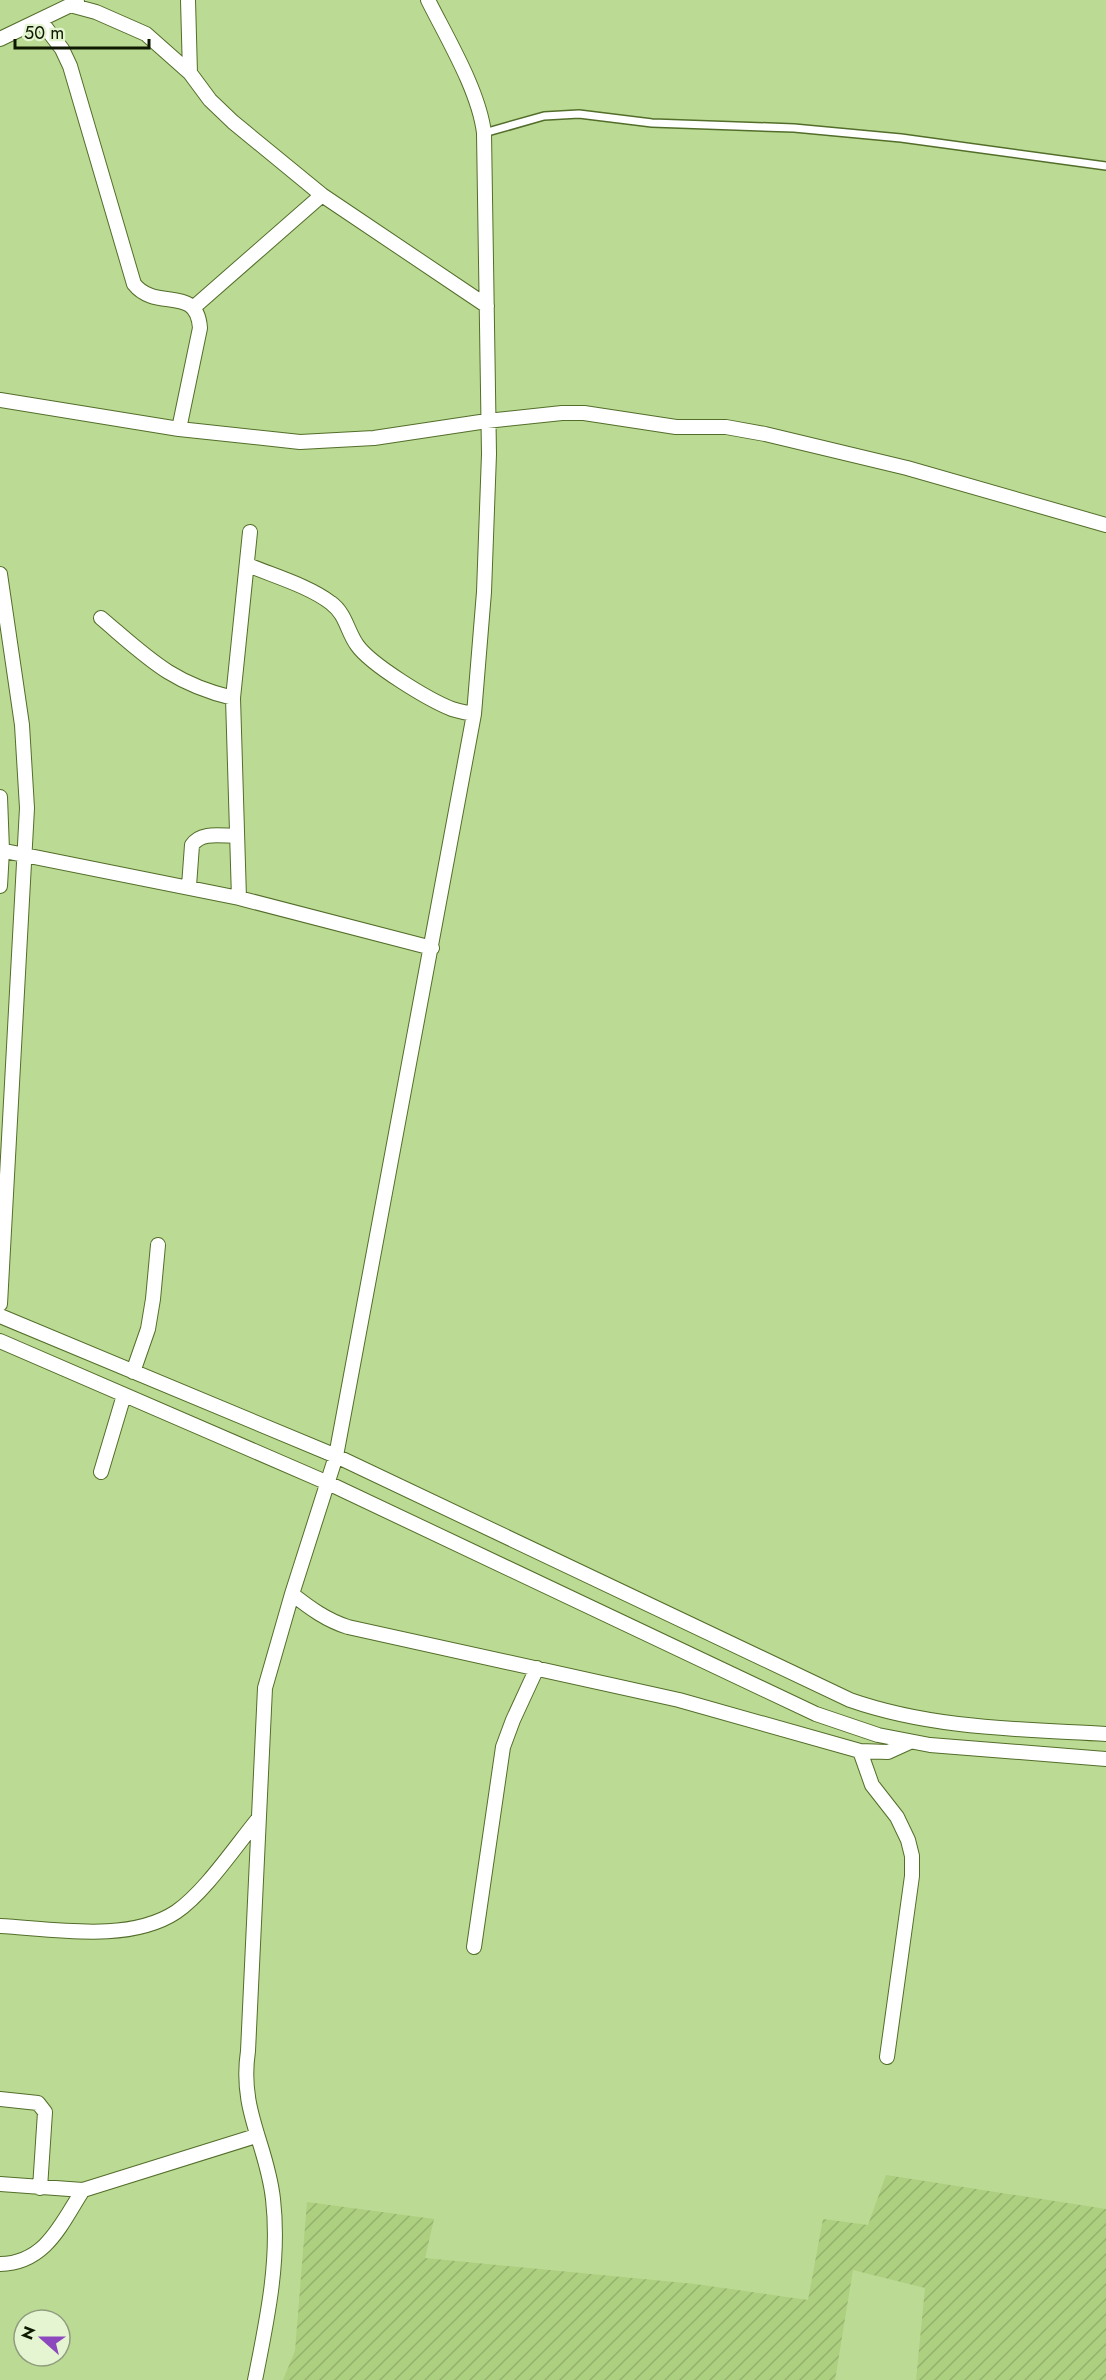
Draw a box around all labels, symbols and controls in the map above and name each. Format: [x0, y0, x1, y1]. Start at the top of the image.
scale bar [15, 12, 148, 50]
text: 50 m [24, 20, 64, 46]
north arrow [12, 2308, 72, 2368]
text: N [15, 2323, 41, 2343]

